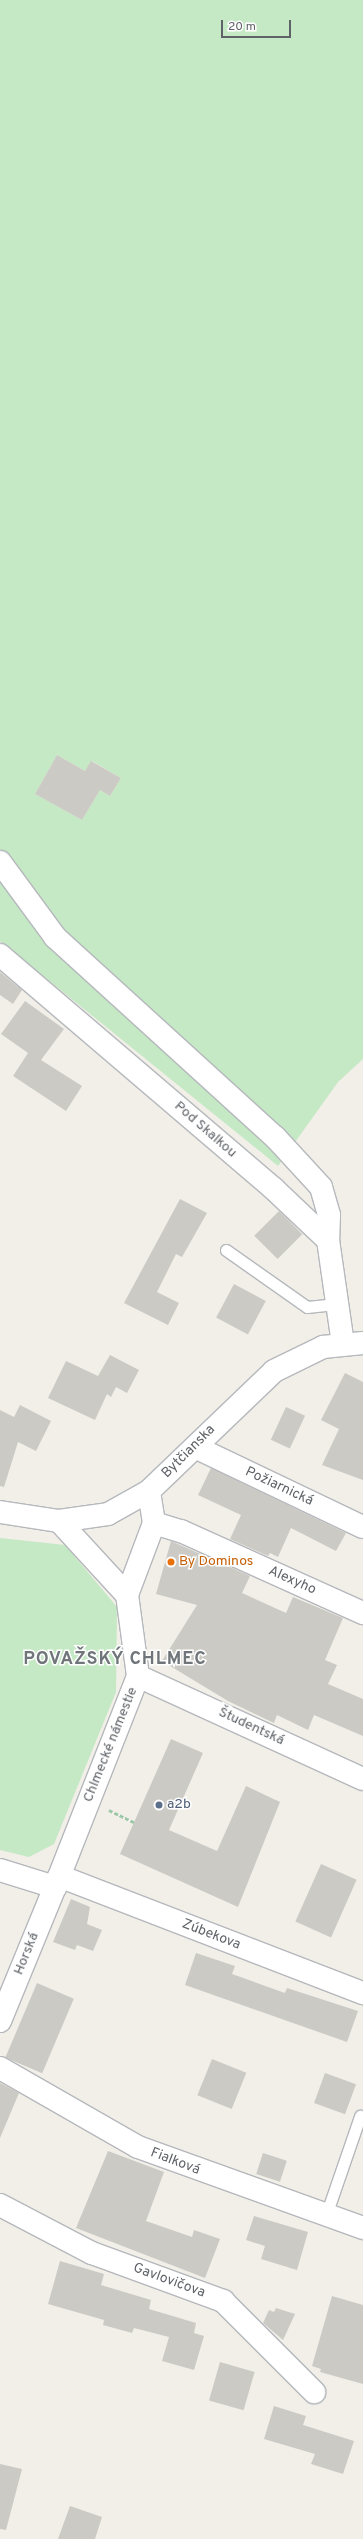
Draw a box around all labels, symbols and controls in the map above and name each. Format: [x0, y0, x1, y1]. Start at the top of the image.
scale bar [223, 12, 293, 38]
text: 20 m [228, 19, 256, 35]
street label: Pod Skalkou [170, 1098, 240, 1162]
street label: Bytčianska [159, 1422, 219, 1482]
street label: Požiarnická [242, 1464, 316, 1510]
place label: By Dominos [179, 1554, 253, 1570]
marker: By Dominos [166, 1557, 176, 1567]
street label: Alexyho [265, 1563, 319, 1599]
district label: POVAŽSKÝ CHLMEC [23, 1649, 207, 1671]
street label: Chlmecké námestie [80, 1685, 142, 1805]
street label: Študentská [215, 1704, 287, 1750]
place label: a2b [167, 1797, 191, 1813]
marker: a2b [154, 1800, 164, 1810]
street label: Zúbekova [179, 1916, 243, 1954]
street label: Horská [11, 1930, 43, 1978]
street label: Fialková [148, 2145, 202, 2179]
street label: Gavlovičova [131, 2260, 207, 2302]

